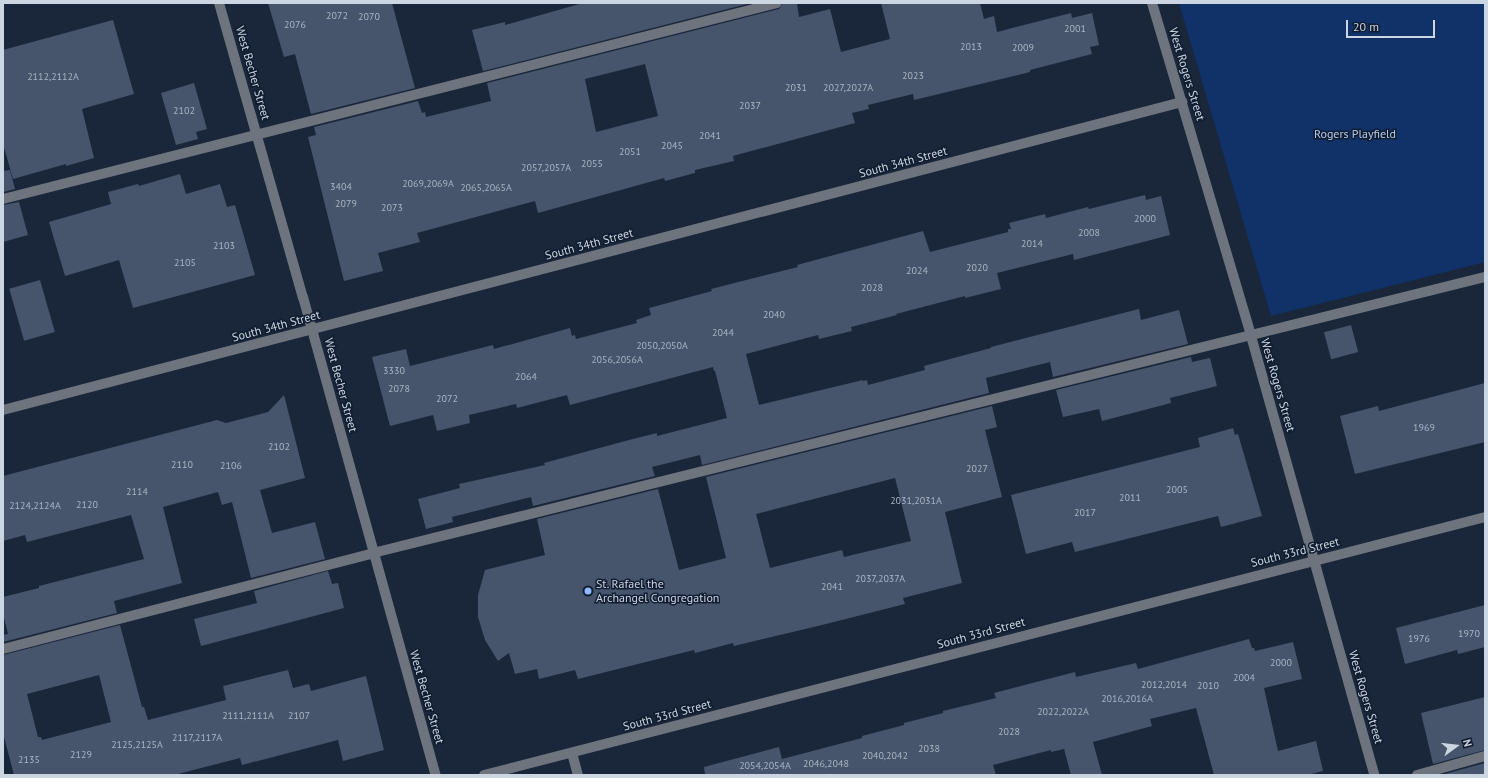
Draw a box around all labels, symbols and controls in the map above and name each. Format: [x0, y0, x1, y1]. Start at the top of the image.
house number: 2072 [326, 10, 348, 22]
house number: 2070 [358, 11, 380, 23]
scale bar [1348, 12, 1437, 38]
house number: 2076 [284, 19, 306, 31]
text: 20 m [1353, 19, 1379, 34]
house number: 2001 [1064, 23, 1086, 35]
street label: West Becher Street [233, 24, 273, 122]
street label: West Rogers Street [1166, 26, 1208, 122]
house number: 2013 [960, 41, 982, 53]
house number: 2009 [1012, 42, 1034, 54]
house number: 2023 [902, 70, 924, 82]
house number: 2112,2112A [27, 71, 79, 83]
house number: 2031 [785, 82, 807, 94]
house number: 2027,2027A [823, 82, 873, 94]
house number: 2037 [739, 100, 761, 112]
house number: 2102 [173, 105, 195, 117]
park label: Rogers Playfield [1314, 127, 1396, 141]
house number: 2041 [699, 130, 721, 142]
house number: 2045 [661, 140, 683, 152]
street label: South 34th Street [857, 143, 949, 181]
house number: 2051 [619, 146, 641, 158]
house number: 2055 [581, 158, 603, 170]
house number: 2057,2057A [521, 162, 571, 174]
house number: 2069,2069A [402, 178, 454, 190]
house number: 3404 [330, 181, 352, 193]
house number: 2065,2065A [460, 182, 512, 194]
house number: 2079 [335, 198, 357, 210]
house number: 2073 [381, 202, 403, 214]
house number: 2000 [1134, 213, 1156, 225]
street label: South 34th Street [543, 225, 635, 263]
house number: 2008 [1078, 227, 1100, 239]
house number: 2014 [1021, 238, 1043, 250]
house number: 2103 [213, 240, 235, 252]
house number: 2105 [174, 257, 196, 269]
house number: 2020 [966, 262, 988, 274]
house number: 2024 [906, 265, 928, 277]
house number: 2028 [861, 282, 883, 294]
street label: South 34th Street [230, 307, 322, 345]
house number: 2040 [763, 309, 785, 321]
house number: 2044 [712, 327, 734, 339]
street label: West Becher Street [322, 336, 360, 434]
street label: West Rogers Street [1258, 337, 1298, 433]
house number: 2050,2050A [636, 340, 688, 352]
house number: 2056,2056A [591, 354, 643, 366]
house number: 3330 [383, 365, 405, 377]
house number: 2064 [515, 371, 537, 383]
house number: 2078 [388, 383, 410, 395]
house number: 2072 [436, 393, 458, 405]
house number: 1969 [1413, 422, 1435, 434]
house number: 2102 [268, 441, 290, 453]
house number: 2110 [171, 459, 193, 471]
house number: 2106 [220, 460, 242, 472]
house number: 2027 [966, 463, 988, 475]
house number: 2005 [1166, 484, 1188, 496]
house number: 2114 [126, 486, 148, 498]
house number: 2011 [1119, 492, 1141, 504]
house number: 2031,2031A [890, 495, 942, 507]
house number: 2120 [76, 499, 98, 511]
house number: 2124,2124A [9, 500, 61, 512]
house number: 2017 [1074, 507, 1096, 519]
street label: South 33rd Street [1249, 534, 1341, 570]
house number: 2037,2037A [855, 573, 905, 585]
place label: St. Rafael the Archangel Congregation [596, 577, 719, 605]
house number: 2041 [821, 581, 843, 593]
marker: St. Rafael the Archangel Congregation [583, 586, 593, 596]
street label: South 33rd Street [935, 614, 1027, 652]
house number: 1970 [1458, 628, 1480, 640]
house number: 1976 [1408, 633, 1430, 645]
street label: West Becher Street [407, 648, 447, 746]
street label: West Rogers Street [1346, 649, 1386, 745]
house number: 2000 [1270, 657, 1292, 669]
house number: 2004 [1233, 672, 1255, 684]
house number: 2012,2014 [1141, 679, 1187, 691]
house number: 2010 [1197, 680, 1219, 692]
house number: 2016,2016A [1101, 693, 1153, 705]
street label: South 33rd Street [621, 696, 713, 734]
house number: 2022,2022A [1037, 706, 1089, 718]
house number: 2111,2111A [222, 710, 274, 722]
house number: 2107 [288, 710, 310, 722]
house number: 2028 [998, 726, 1020, 738]
north arrow [1436, 726, 1476, 766]
house number: 2117,2117A [172, 732, 222, 744]
text: N [1460, 738, 1475, 748]
house number: 2125,2125A [111, 739, 163, 751]
house number: 2038 [918, 743, 940, 755]
house number: 2129 [70, 749, 92, 761]
house number: 2040,2042 [862, 750, 908, 762]
house number: 2135 [18, 754, 40, 766]
house number: 2046,2048 [803, 758, 849, 770]
house number: 2054,2054A [739, 760, 791, 772]

